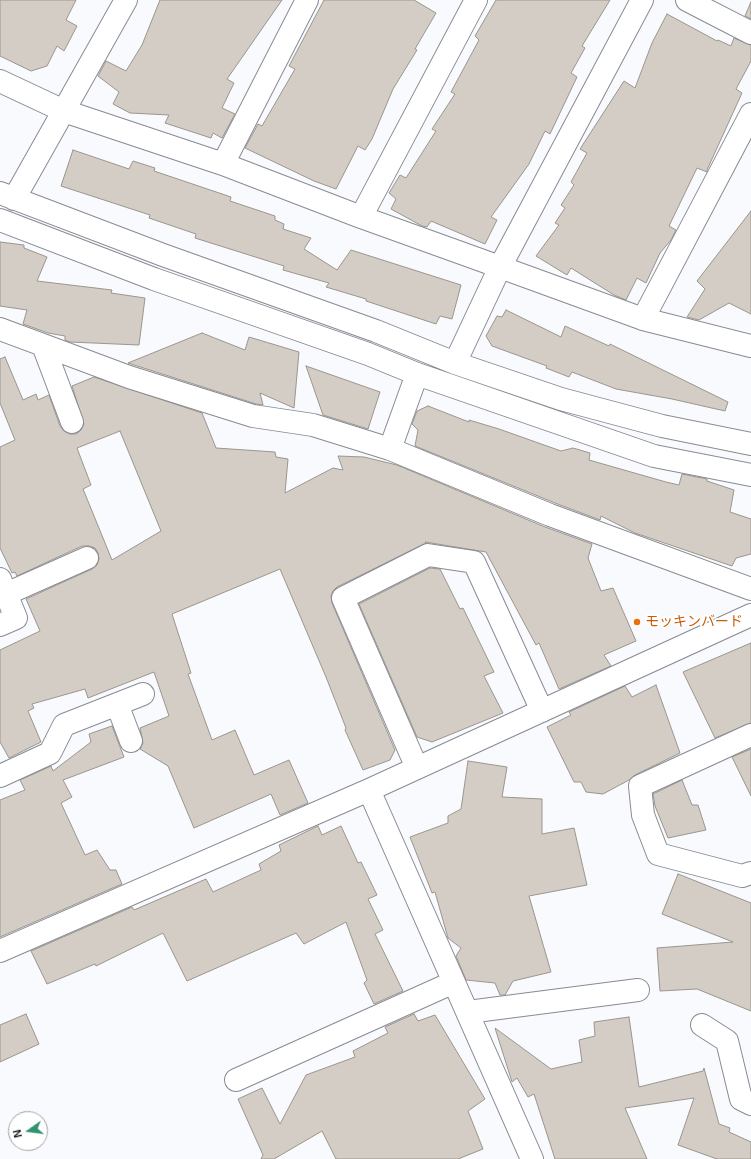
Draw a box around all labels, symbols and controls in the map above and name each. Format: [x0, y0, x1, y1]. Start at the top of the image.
place label: モッキンバード [645, 614, 743, 630]
marker: モッキンバード [632, 617, 642, 627]
north arrow [8, 1111, 48, 1151]
text: N [11, 1128, 24, 1139]

